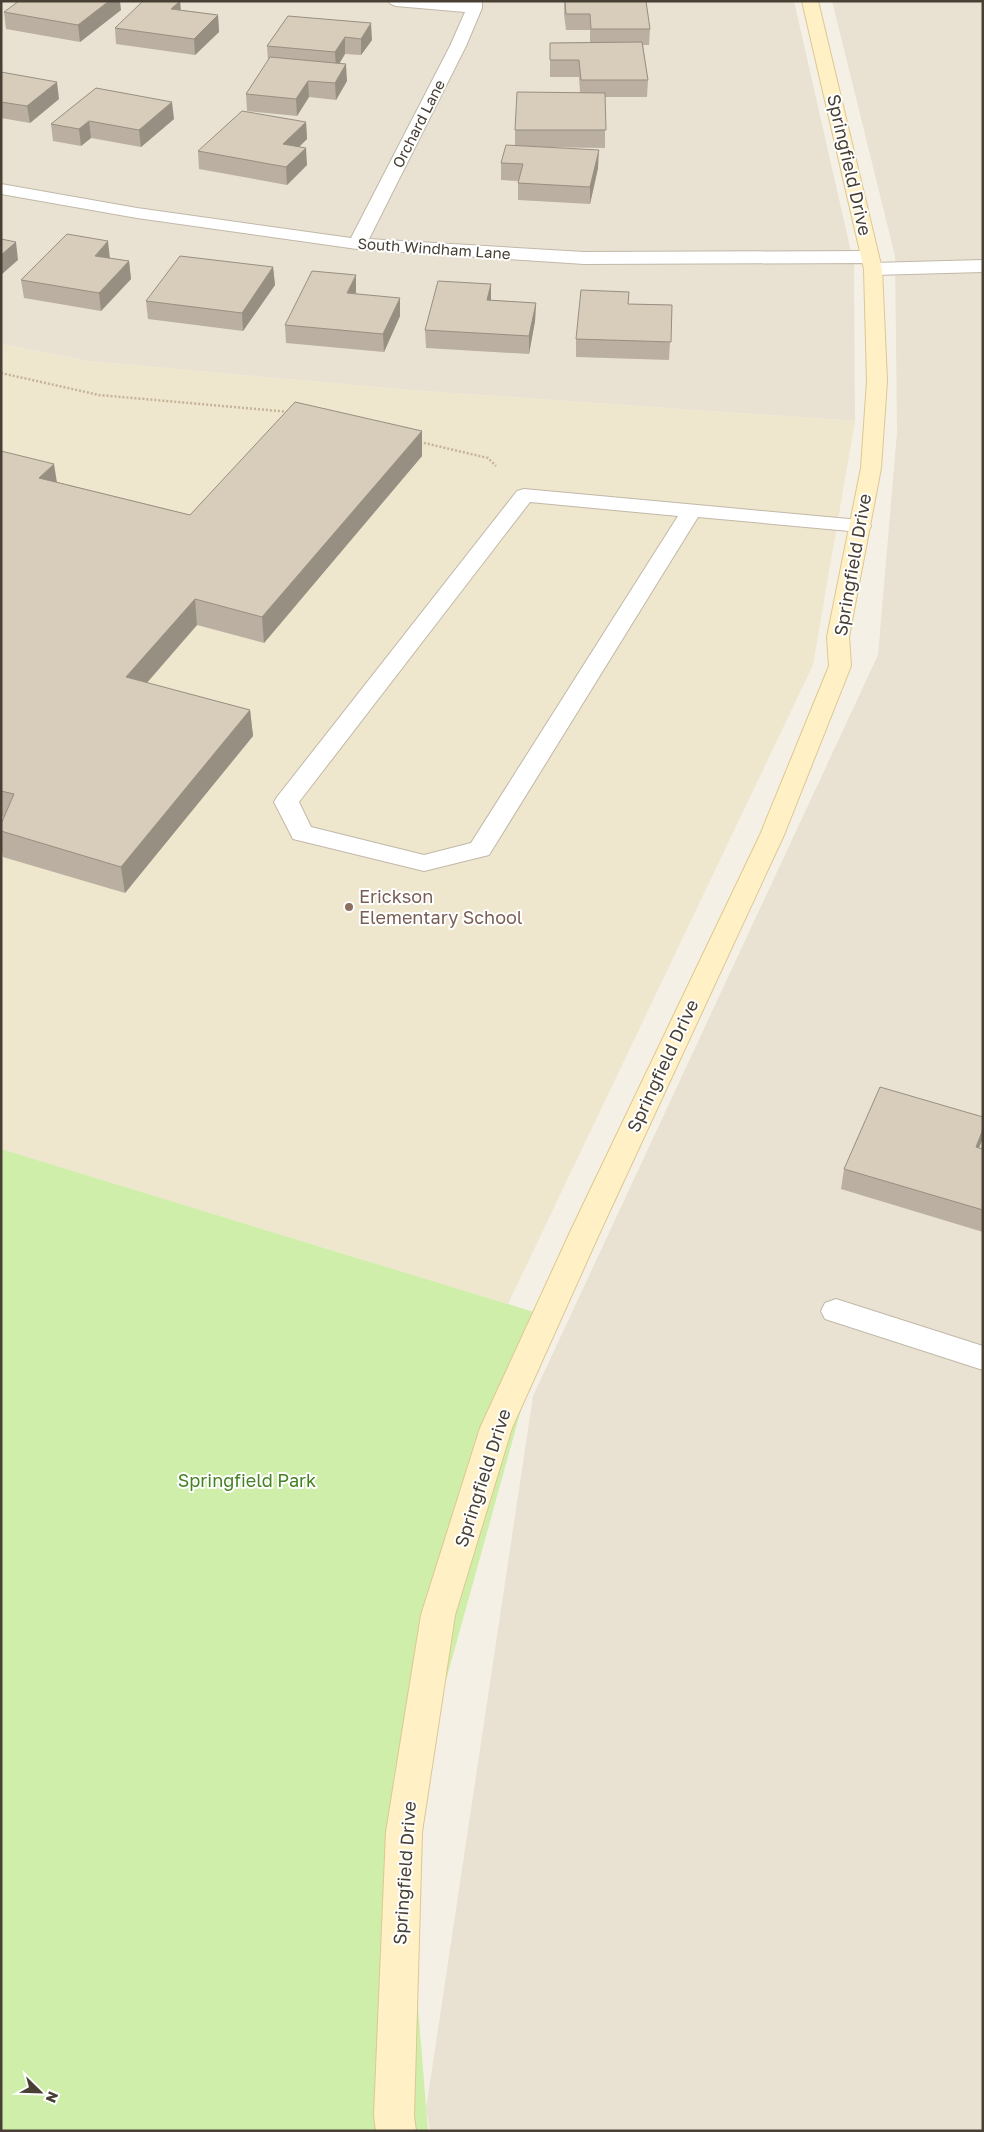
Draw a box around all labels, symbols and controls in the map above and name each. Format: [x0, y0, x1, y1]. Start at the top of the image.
street label: Orchard Lane [388, 76, 448, 171]
street label: Springfield Drive [823, 92, 877, 237]
street label: South Windham Lane [357, 234, 511, 262]
street label: Springfield Drive [829, 492, 875, 638]
place label: Erickson Elementary School [359, 885, 523, 928]
marker: Erickson Elementary School [343, 901, 355, 913]
street label: Springfield Drive [622, 996, 703, 1136]
street label: Springfield Drive [449, 1406, 515, 1550]
park label: Springfield Park [178, 1469, 316, 1491]
street label: Springfield Drive [388, 1800, 420, 1946]
north arrow [15, 2067, 65, 2117]
text: N [43, 2089, 62, 2105]

